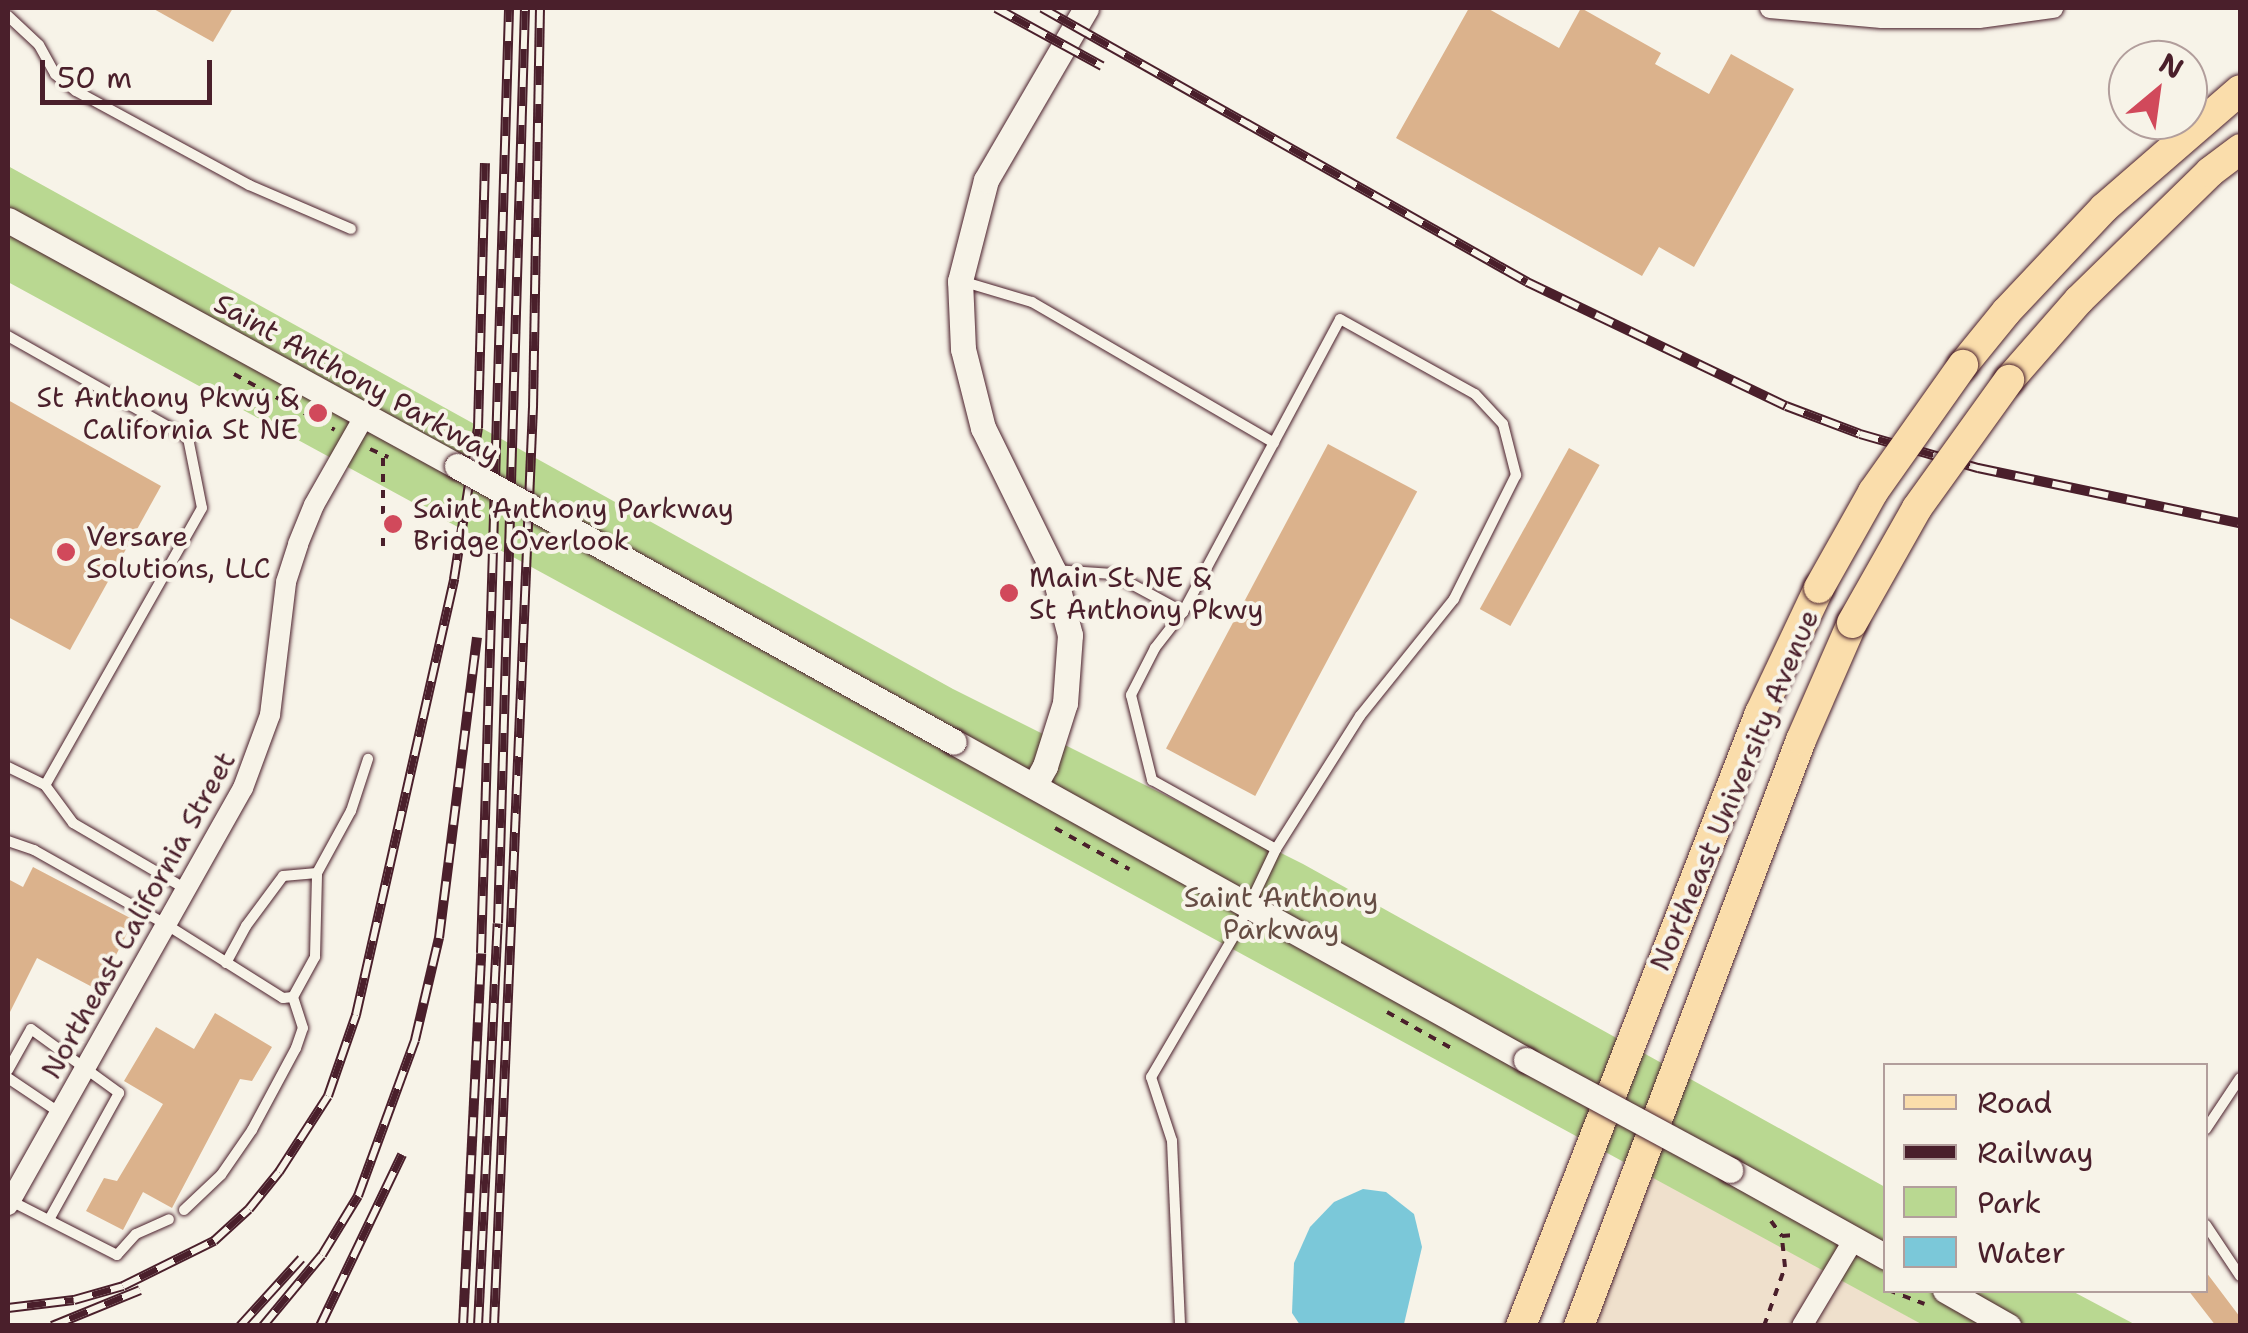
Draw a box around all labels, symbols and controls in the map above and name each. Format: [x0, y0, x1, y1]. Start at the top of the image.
scale bar [45, 40, 218, 102]
north arrow [2108, 40, 2208, 140]
text: N [2153, 44, 2190, 88]
text: 50 m [57, 57, 132, 98]
street label: Saint Anthony Parkway [209, 286, 505, 470]
place label: St Anthony Pkwy & California St NE [36, 380, 298, 446]
marker: St Anthony Pkwy & California St NE [307, 402, 329, 424]
place label: Saint Anthony Parkway Bridge Overlook [413, 491, 734, 557]
marker: Saint Anthony Parkway Bridge Overlook [382, 513, 404, 535]
place label: Versare Solutions, LLC [86, 519, 271, 585]
marker: Versare Solutions, LLC [55, 541, 77, 563]
place label: Main St NE & St Anthony Pkwy [1029, 560, 1264, 626]
marker: Main St NE & St Anthony Pkwy [998, 582, 1020, 604]
street label: Northeast University Avenue [1643, 604, 1825, 976]
street label: Northeast California Street [34, 746, 242, 1084]
park label: Saint Anthony Parkway [1184, 880, 1378, 946]
legend [1883, 1063, 2208, 1293]
text: Road [1977, 1082, 2052, 1123]
text: Railway [1977, 1132, 2093, 1173]
text: Park [1977, 1182, 2041, 1223]
text: Water [1977, 1232, 2066, 1273]

